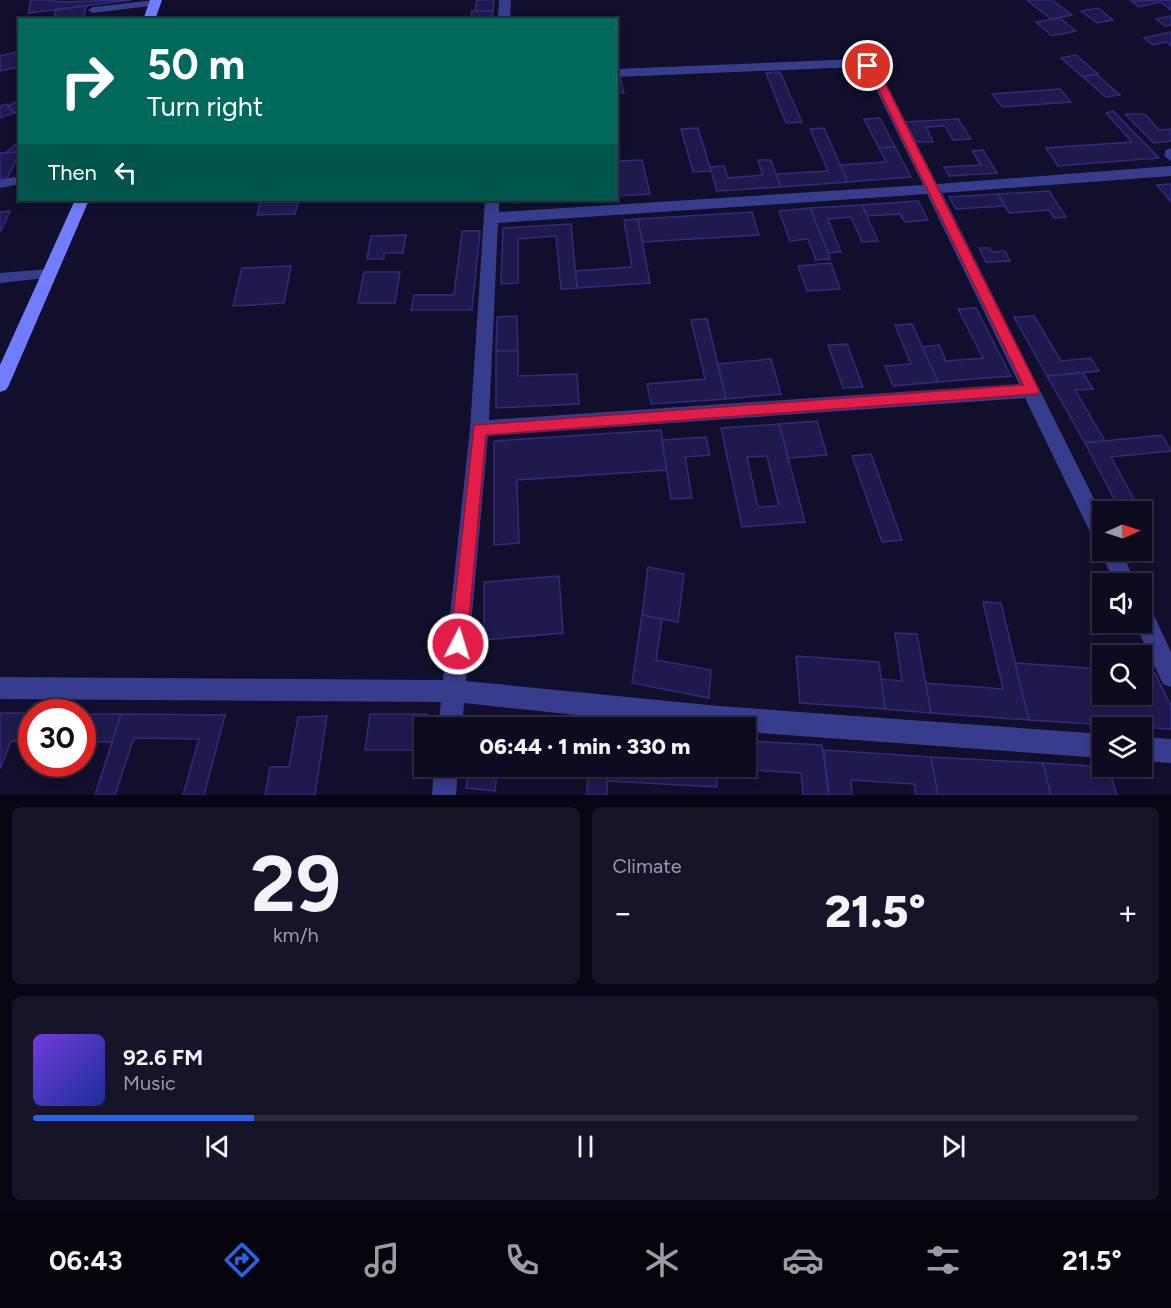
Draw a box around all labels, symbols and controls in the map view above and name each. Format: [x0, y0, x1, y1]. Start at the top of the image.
text: 50 m [147, 39, 245, 90]
pin [842, 40, 893, 91]
icon: right [48, 42, 126, 120]
icon: arrive [851, 49, 884, 82]
text: Turn right [147, 90, 263, 123]
icon: left [109, 156, 142, 189]
text: Then [48, 159, 97, 186]
north arrow [1092, 501, 1152, 561]
map controls [1092, 501, 1152, 777]
button: sound [1092, 573, 1152, 633]
position arrow [426, 612, 490, 676]
button: search [1092, 645, 1152, 705]
speed limit sign: 30 [18, 699, 96, 777]
button: layers [1092, 717, 1152, 777]
text: 06:44 · 1 min · 330 m [480, 733, 690, 760]
text: 29 [251, 837, 341, 931]
text: Climate [613, 854, 682, 878]
text: 21.5° [825, 884, 926, 938]
text: − [613, 893, 633, 932]
text: + [1117, 893, 1138, 932]
text: km/h [273, 923, 319, 947]
text: 92.6 FM [123, 1044, 203, 1071]
text: Music [123, 1071, 176, 1095]
icon: previous [201, 1130, 234, 1163]
icon: pause [569, 1130, 602, 1163]
icon: next [937, 1130, 970, 1163]
icon: directions [221, 1239, 263, 1281]
icon: music [361, 1239, 403, 1281]
icon: phone [501, 1239, 543, 1281]
icon: climate [641, 1239, 683, 1281]
icon: car [782, 1239, 824, 1281]
icon: filters [922, 1239, 964, 1281]
text: 06:43 [49, 1244, 123, 1277]
text: 21.5° [1062, 1244, 1122, 1277]

